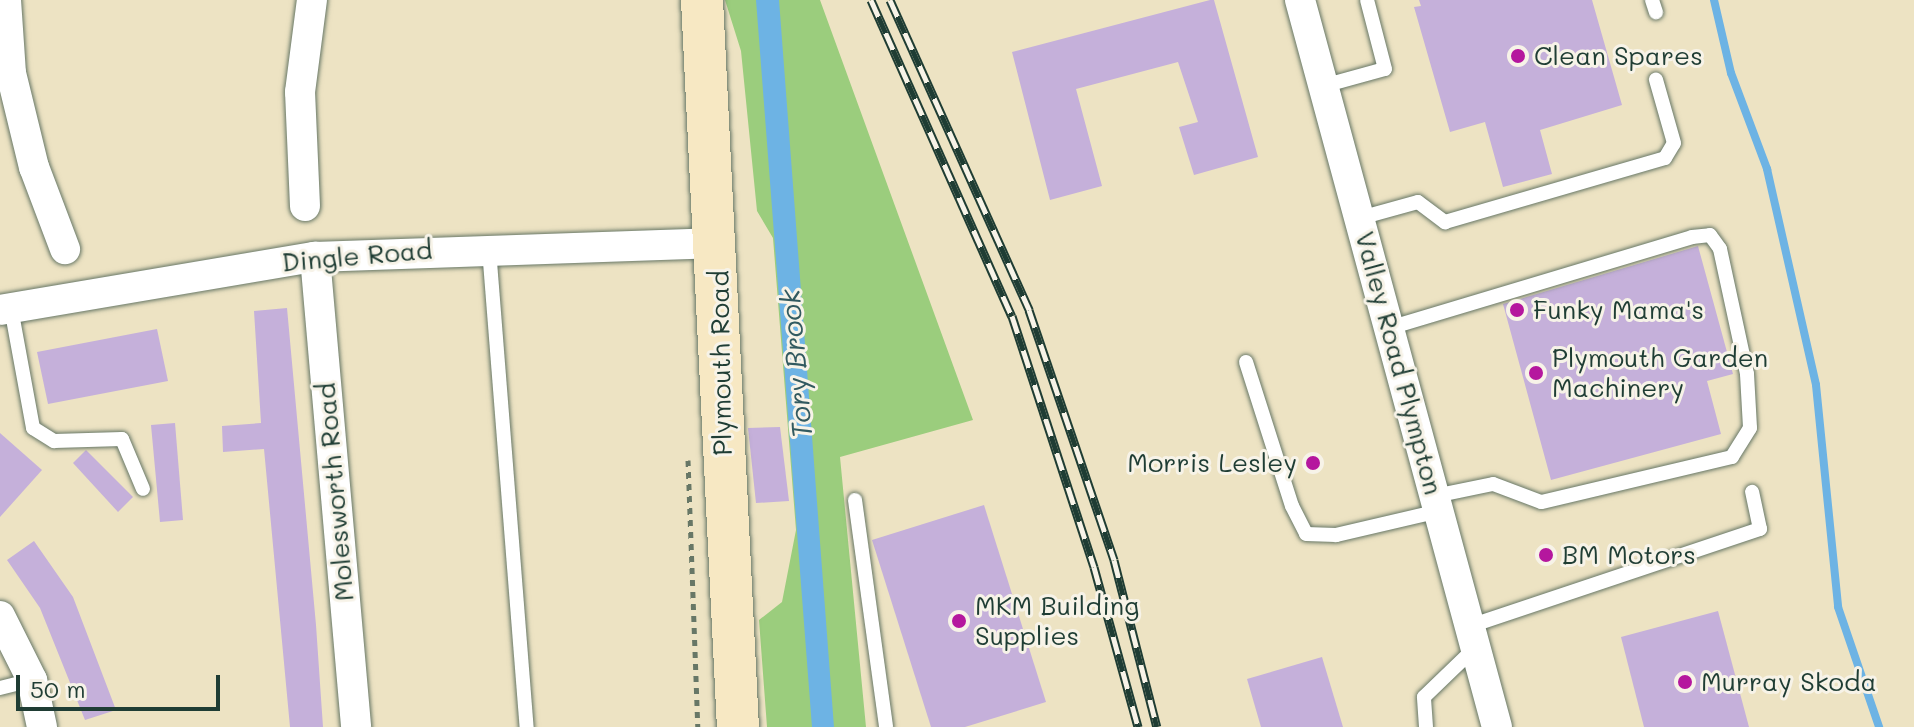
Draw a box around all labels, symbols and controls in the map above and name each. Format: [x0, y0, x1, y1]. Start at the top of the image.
place label: Clean Spares [1534, 40, 1703, 72]
marker: Clean Spares [1509, 47, 1527, 65]
street label: Valley Road Plympton [1349, 228, 1449, 498]
street label: Dingle Road [280, 234, 434, 278]
street label: Plymouth Road [704, 270, 738, 456]
water label: Tory Brook [772, 288, 818, 440]
place label: Funky Mama's [1533, 294, 1704, 326]
marker: Funky Mama's [1508, 301, 1526, 319]
place label: Plymouth Garden Machinery [1552, 342, 1768, 404]
marker: Plymouth Garden Machinery [1527, 364, 1545, 382]
street label: Molesworth Road [310, 381, 360, 603]
place label: Morris Lesley [1127, 447, 1297, 479]
marker: Morris Lesley [1304, 454, 1322, 472]
place label: BM Motors [1562, 539, 1696, 571]
marker: BM Motors [1537, 546, 1555, 564]
place label: MKM Building Supplies [975, 590, 1139, 652]
marker: MKM Building Supplies [950, 612, 968, 630]
scale bar [20, 659, 224, 709]
place label: Murray Skoda [1701, 666, 1877, 698]
text: 50 m [30, 673, 86, 704]
marker: Murray Skoda [1676, 673, 1694, 691]

